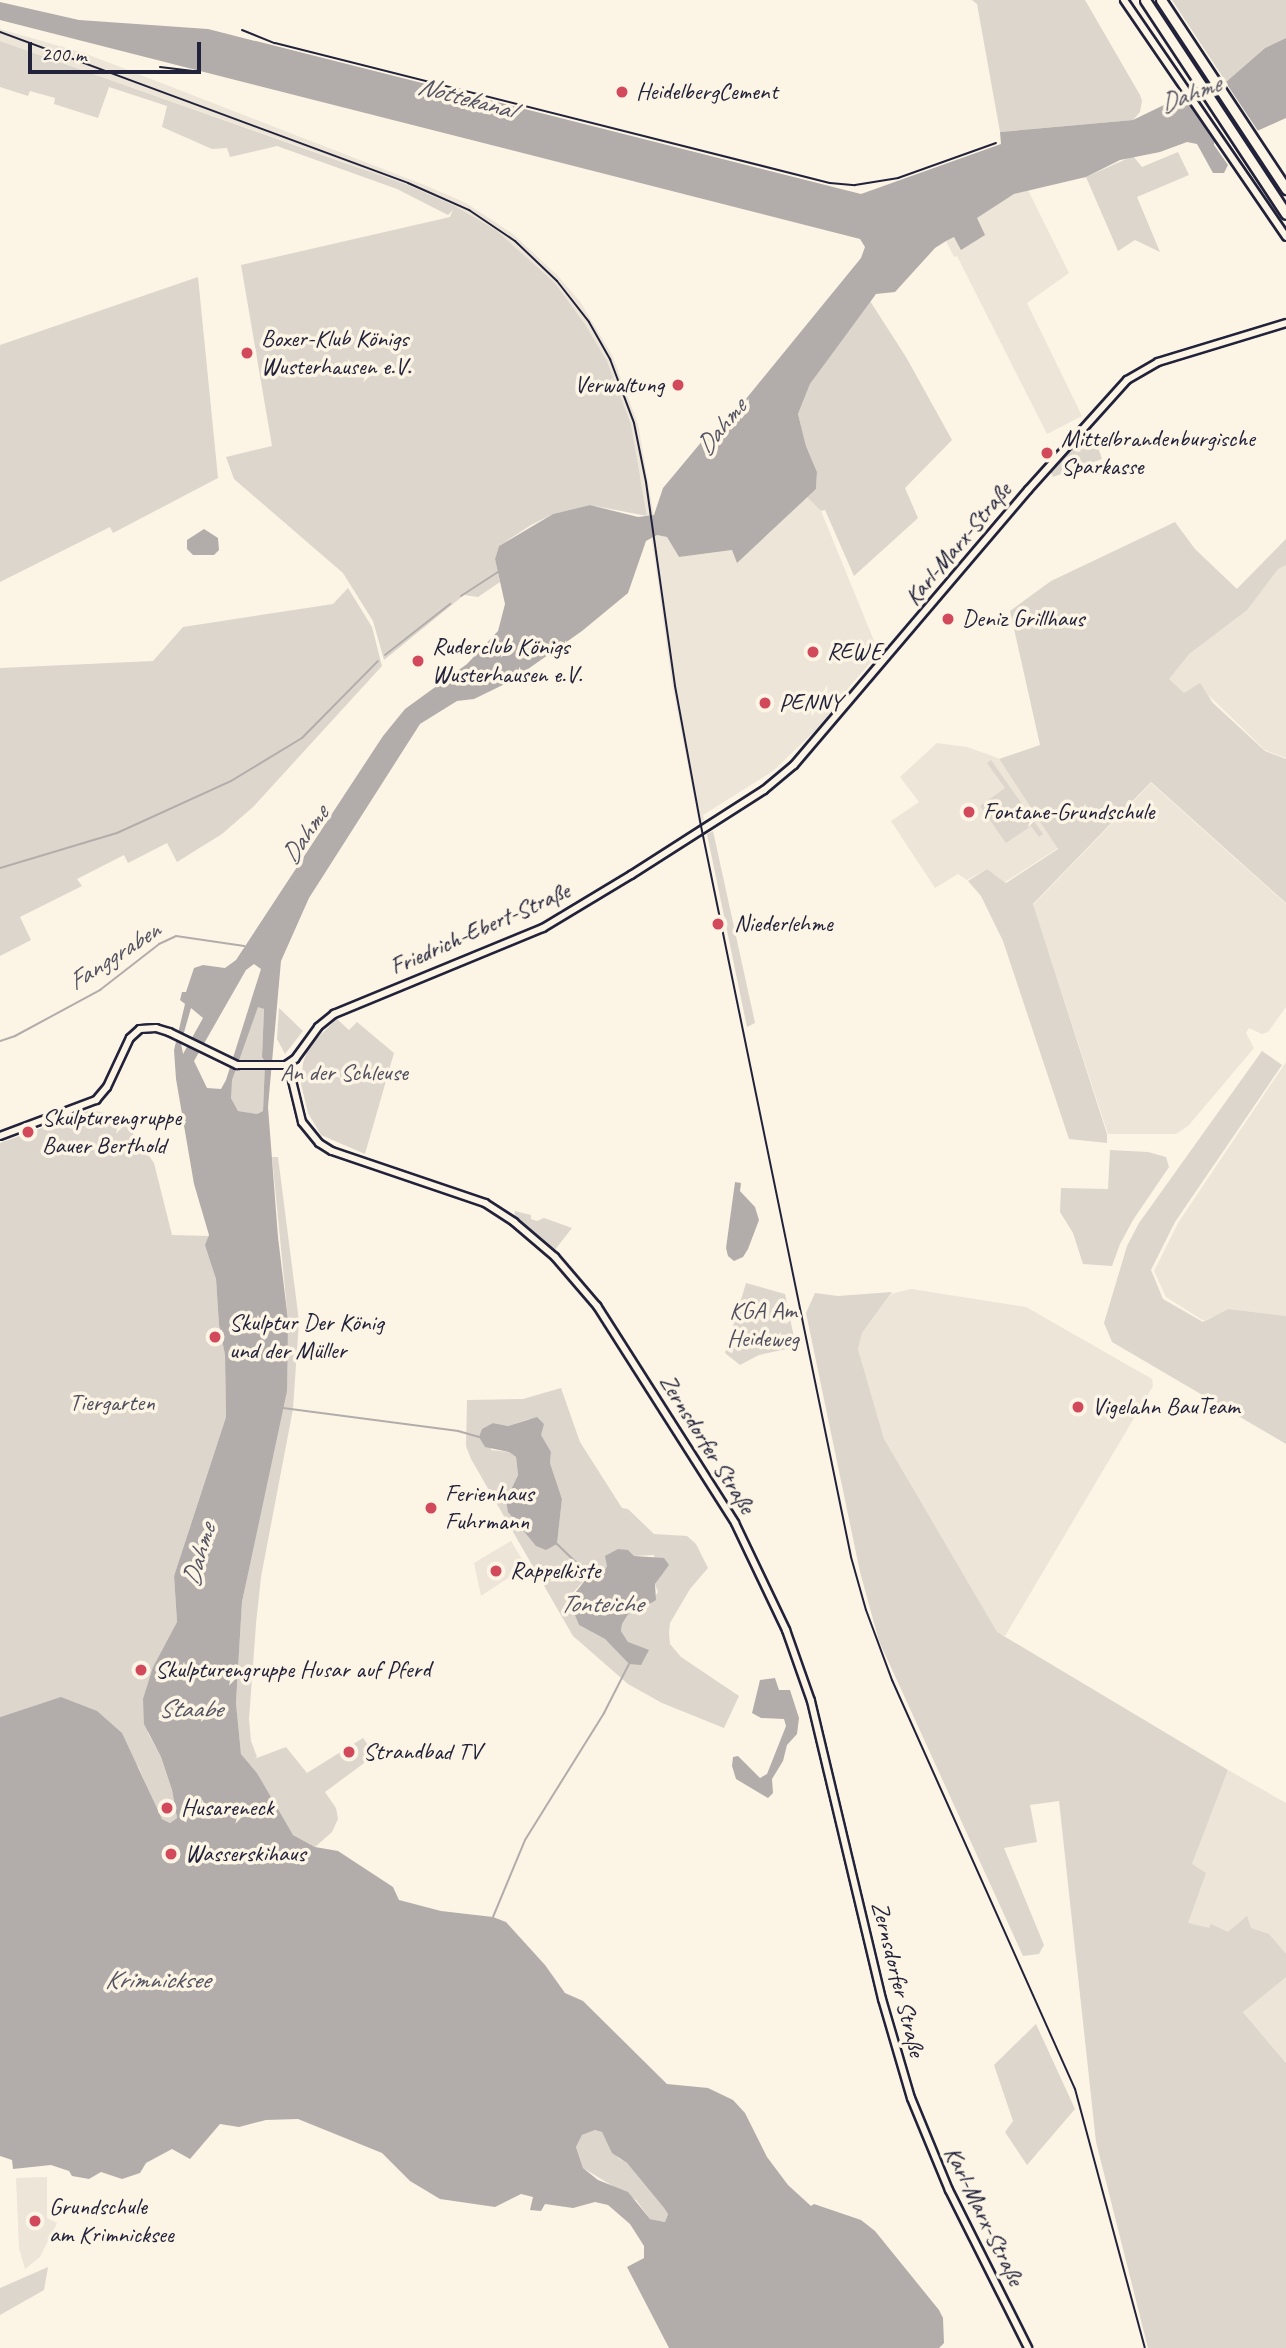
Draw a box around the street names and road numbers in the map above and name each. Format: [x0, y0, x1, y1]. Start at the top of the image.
street label: Karl-Marx-Straße [898, 477, 1018, 611]
street label: Friedrich-Ebert-Straße [386, 877, 574, 981]
street label: Zernsdorfer Straße [653, 1369, 761, 1519]
street label: Zernsdorfer Straße [865, 1898, 931, 2060]
street label: Karl-Marx-Straße [938, 2142, 1030, 2290]

